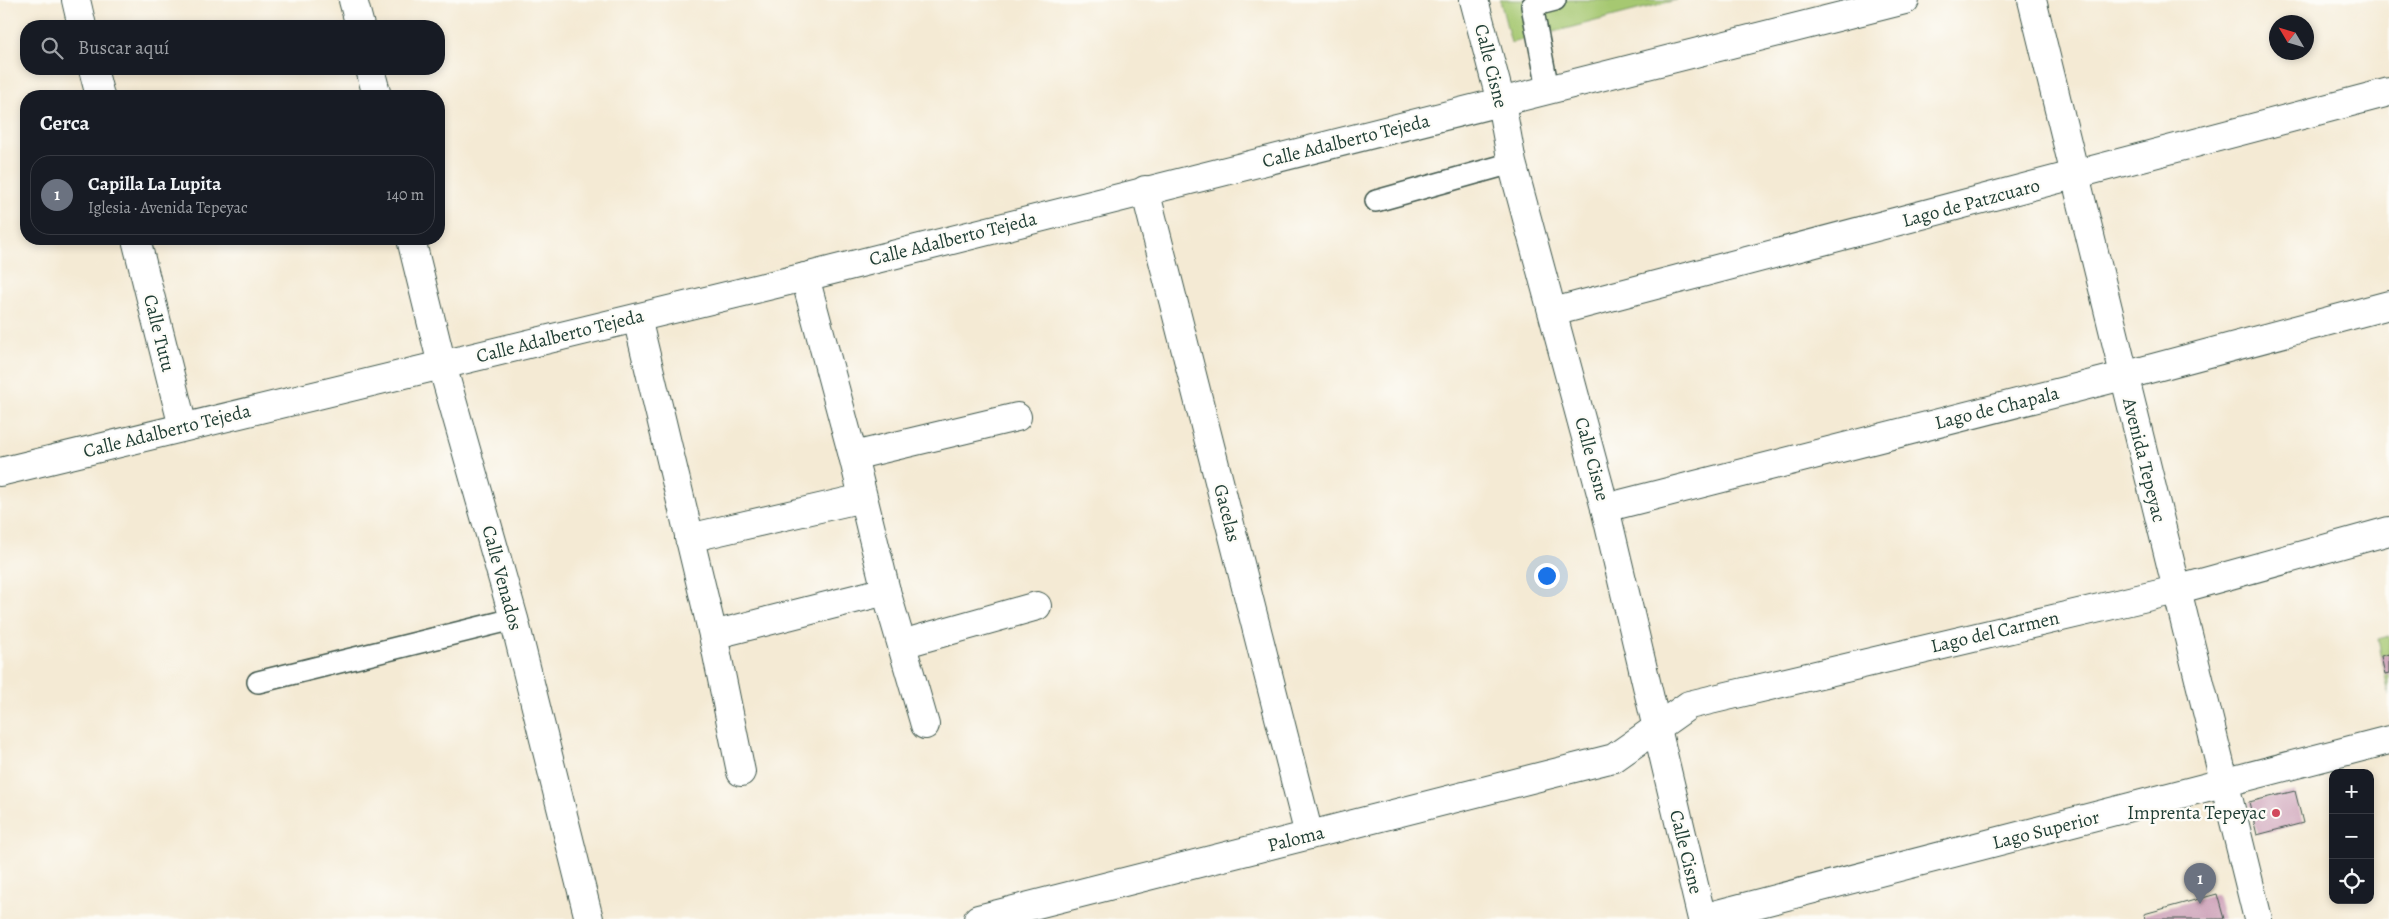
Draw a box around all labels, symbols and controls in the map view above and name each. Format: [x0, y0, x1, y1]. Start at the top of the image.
north arrow [2269, 15, 2314, 60]
search box [20, 20, 445, 75]
street label: Calle Cisne [1468, 21, 1514, 111]
icon: search [38, 34, 66, 62]
text: Buscar aquí [78, 35, 169, 61]
street label: Calle Adalberto Tejeda [1260, 108, 1433, 174]
text: Cerca [40, 109, 90, 137]
text: Capilla La Lupita [88, 171, 221, 197]
street label: Lago de Patzcuaro [1899, 172, 2043, 234]
text: 1 [54, 184, 60, 206]
text: 140 m [386, 184, 424, 206]
text: Iglesia · Avenida Tepeyac [88, 197, 248, 219]
street label: Calle Adalberto Tejeda [867, 206, 1040, 272]
street label: Calle Tutu [137, 292, 181, 375]
street label: Calle Adalberto Tejeda [474, 303, 647, 369]
street label: Lago de Chapala [1932, 380, 2062, 436]
street label: Avenida Tepeyac [2116, 394, 2172, 525]
street label: Calle Adalberto Tejeda [81, 398, 254, 464]
street label: Calle Cisne [1568, 414, 1616, 504]
street label: Gacelas [1207, 481, 1247, 545]
street label: Calle Venados [476, 523, 528, 633]
your location [1534, 563, 1560, 589]
street label: Lago del Carmen [1928, 605, 2062, 659]
map controls [2329, 769, 2374, 904]
button: + [2329, 769, 2374, 814]
place label: Imprenta Tepeyac [2127, 800, 2266, 826]
street label: Lago Superior [1990, 804, 2102, 856]
street label: Calle Cisne [1663, 807, 1709, 897]
marker: Imprenta Tepeyac [2270, 807, 2282, 819]
button: − [2329, 814, 2374, 859]
street label: Paloma [1265, 819, 1327, 859]
button: locate [2329, 859, 2374, 904]
pin: 1 [2184, 863, 2216, 904]

